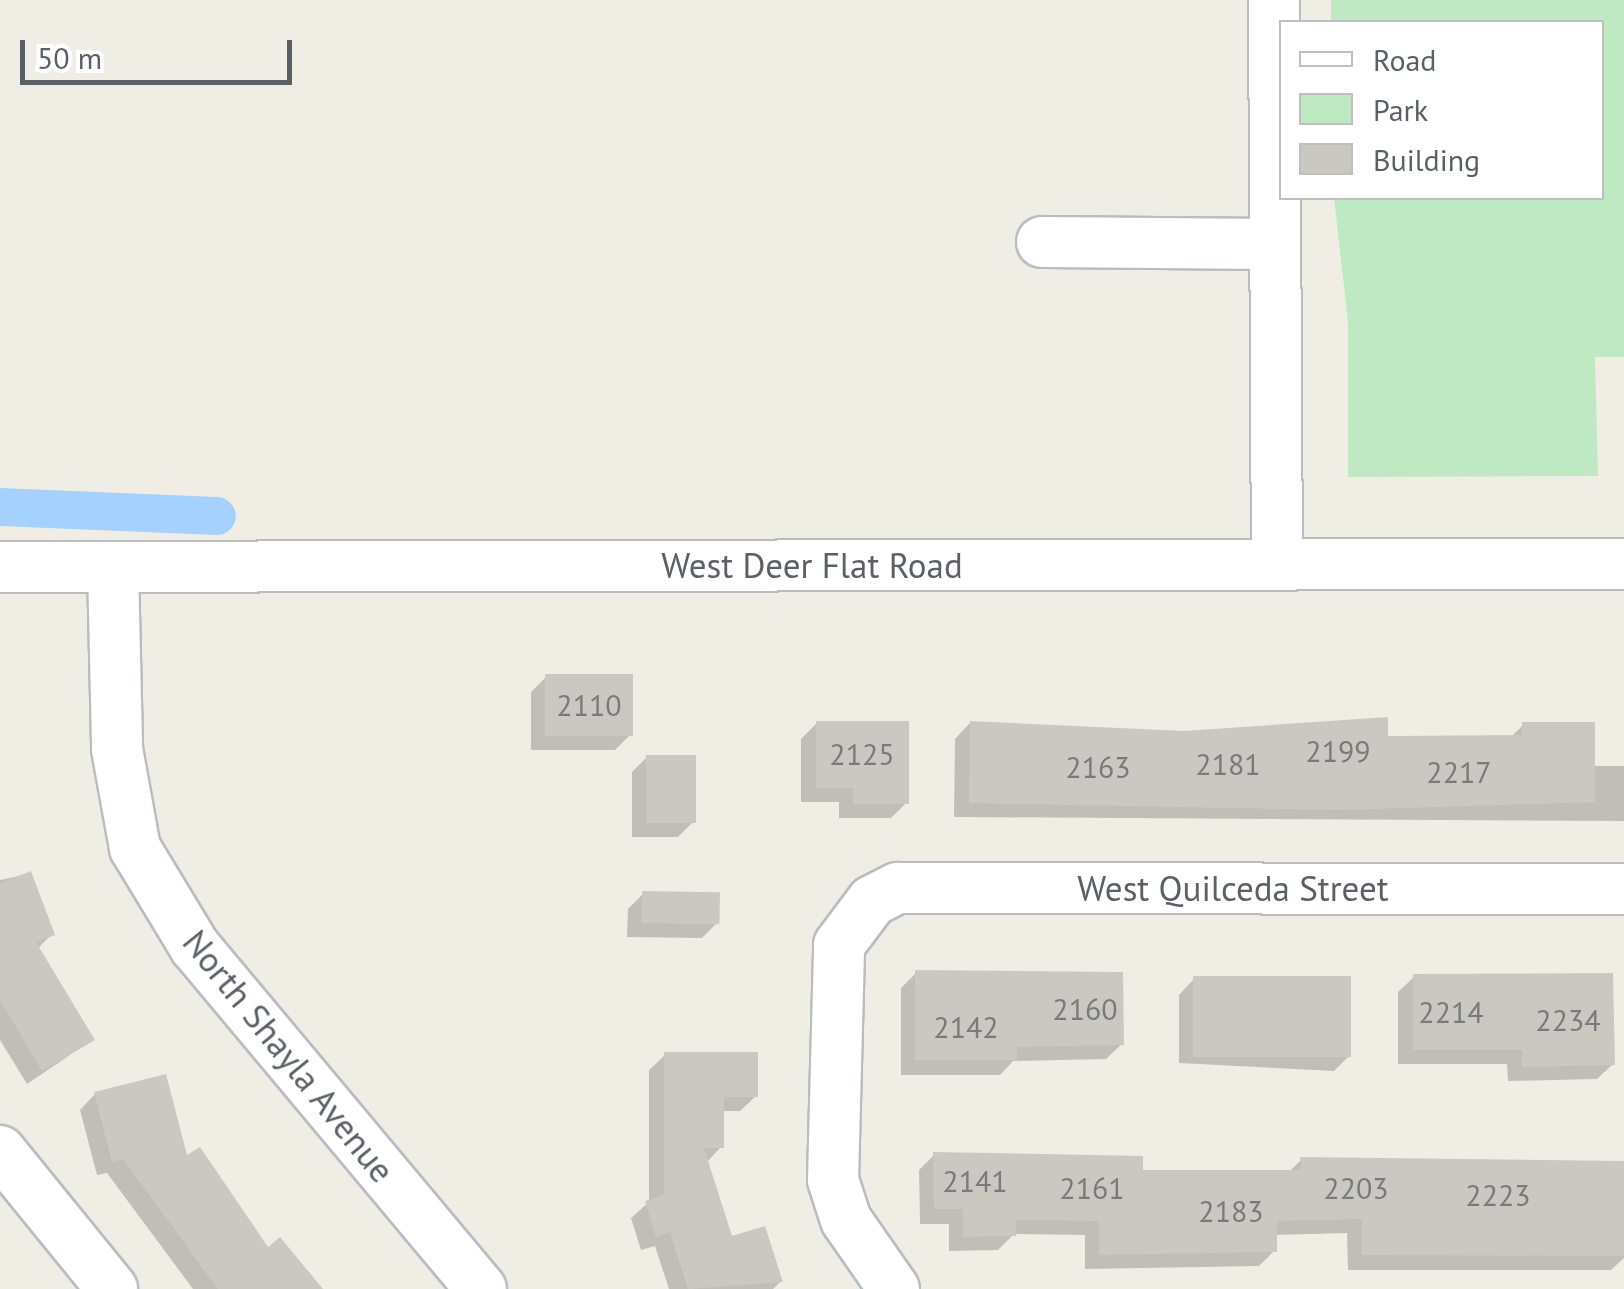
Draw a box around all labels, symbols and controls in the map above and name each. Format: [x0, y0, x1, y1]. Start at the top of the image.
scale bar [25, 20, 298, 82]
legend [1279, 20, 1604, 200]
text: 50 m [37, 38, 102, 77]
text: Road [1373, 40, 1437, 79]
text: Park [1373, 90, 1428, 129]
text: Building [1373, 140, 1480, 179]
street label: West Deer Flat Road [661, 544, 963, 586]
house number: 2110 [556, 687, 622, 723]
house number: 2199 [1305, 733, 1371, 769]
house number: 2125 [829, 736, 895, 772]
house number: 2181 [1195, 746, 1261, 782]
house number: 2163 [1065, 749, 1131, 785]
house number: 2217 [1426, 754, 1492, 790]
street label: West Quilceda Street [1077, 867, 1389, 909]
street label: North Shayla Avenue [174, 921, 404, 1191]
house number: 2160 [1052, 991, 1118, 1027]
house number: 2214 [1418, 994, 1484, 1030]
house number: 2234 [1535, 1002, 1601, 1038]
house number: 2142 [933, 1009, 999, 1045]
house number: 2141 [942, 1163, 1008, 1199]
house number: 2161 [1059, 1170, 1125, 1206]
house number: 2203 [1323, 1170, 1389, 1206]
house number: 2223 [1465, 1177, 1531, 1213]
house number: 2183 [1198, 1193, 1264, 1229]

